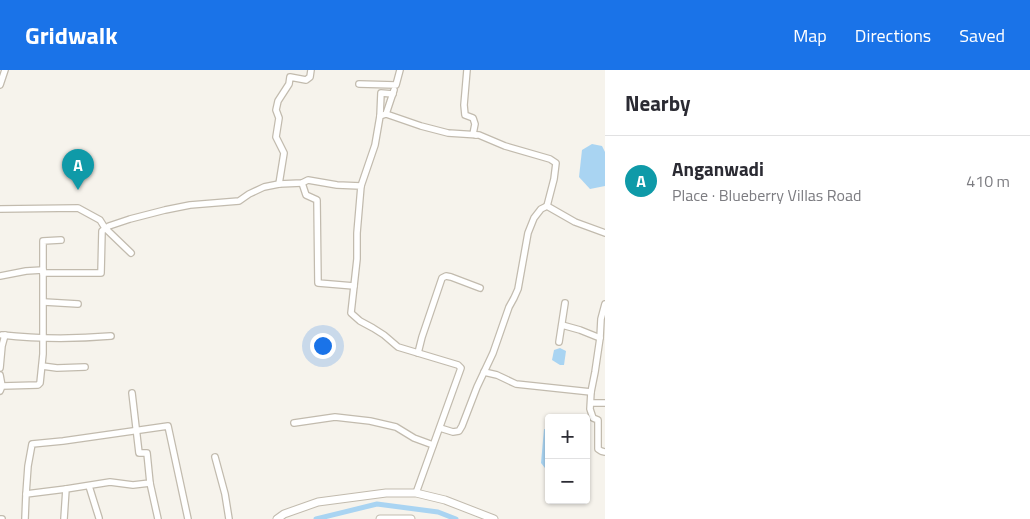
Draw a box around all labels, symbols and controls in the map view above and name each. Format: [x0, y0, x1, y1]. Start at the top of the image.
text: Gridwalk [25, 17, 118, 53]
text: Map [793, 22, 827, 49]
text: Directions [855, 22, 931, 49]
text: Saved [959, 22, 1005, 49]
text: Nearby [625, 87, 690, 119]
pin: A [62, 149, 94, 190]
text: Anganwadi [672, 154, 764, 183]
text: A [636, 169, 646, 193]
text: 410 m [966, 169, 1010, 193]
text: Place · Blueberry Villas Road [672, 183, 861, 207]
your location [310, 333, 336, 359]
map controls [545, 414, 590, 504]
button: + [545, 414, 590, 459]
button: − [545, 459, 590, 504]

